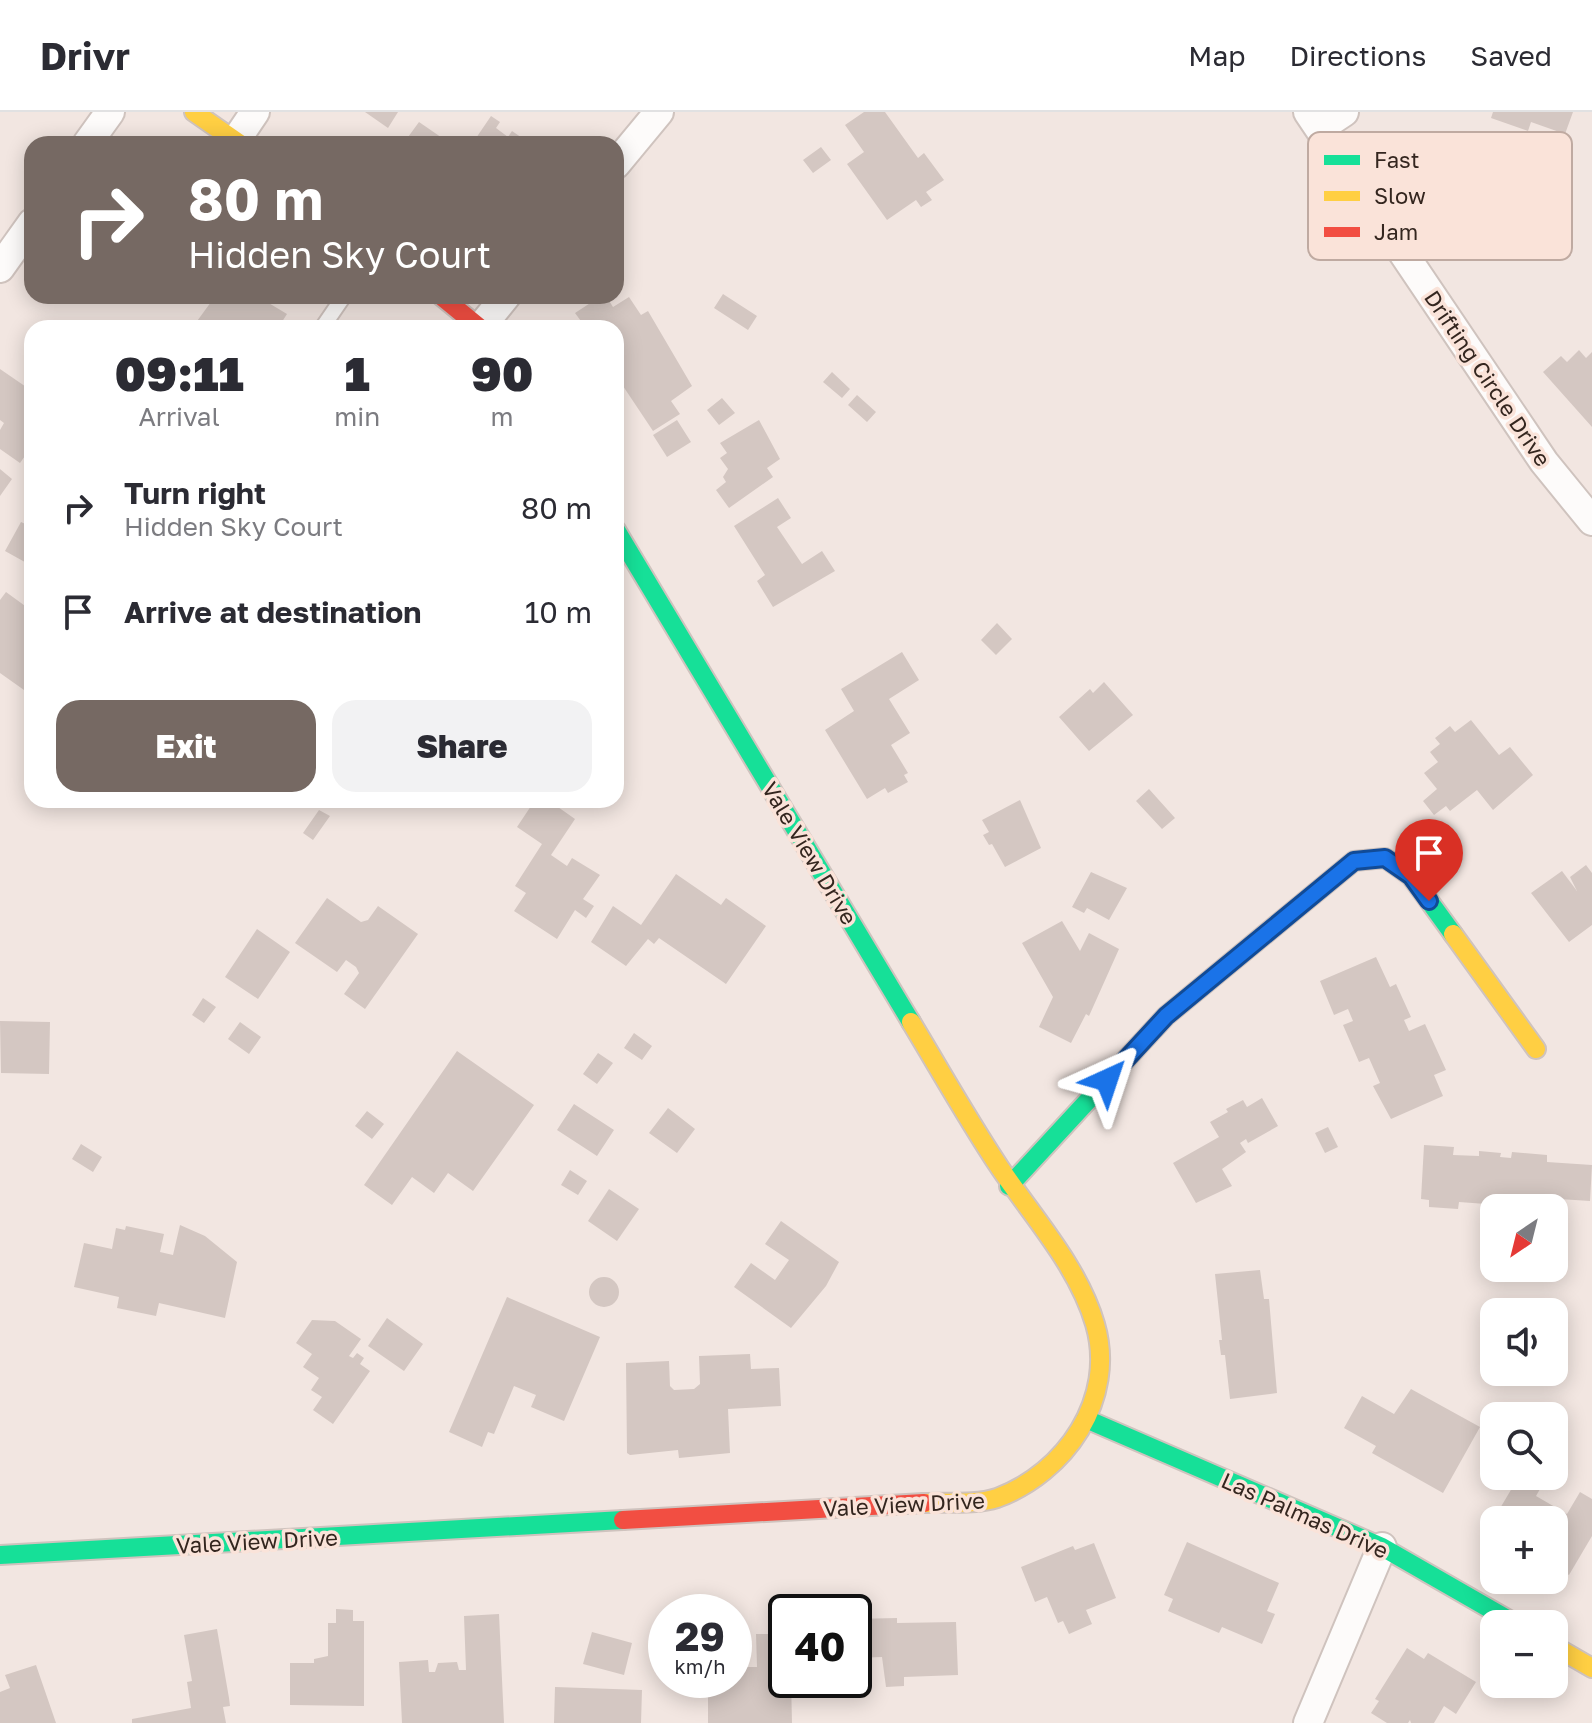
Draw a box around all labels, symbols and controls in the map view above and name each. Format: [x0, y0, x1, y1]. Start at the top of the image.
text: Drivr [40, 33, 130, 78]
text: Map [1188, 39, 1245, 72]
text: Directions [1289, 39, 1426, 72]
text: Saved [1470, 39, 1552, 72]
legend [1308, 132, 1572, 260]
text: Fast [1374, 146, 1420, 173]
text: 80 m [188, 165, 323, 232]
icon: right [56, 168, 160, 272]
text: Slow [1374, 182, 1426, 209]
text: Jam [1374, 218, 1418, 245]
text: Hidden Sky Court [188, 233, 491, 276]
street label: Drifting Circle Drive [1419, 285, 1557, 471]
text: 09:11 [114, 344, 244, 402]
text: 1 [345, 344, 370, 402]
text: 90 [471, 344, 534, 402]
text: Arrival [138, 401, 220, 432]
text: min [334, 401, 380, 432]
text: m [491, 401, 514, 432]
text: Turn right [124, 475, 266, 511]
icon: right [56, 486, 100, 530]
text: 80 m [521, 490, 592, 526]
text: Hidden Sky Court [124, 511, 343, 542]
icon: arrive [56, 590, 100, 634]
text: Arrive at destination [124, 594, 421, 630]
text: 10 m [525, 594, 592, 630]
button: Exit [56, 700, 316, 792]
button: Share [332, 700, 592, 792]
street label: Vale View Drive [757, 777, 863, 929]
pin [1395, 819, 1463, 901]
icon: arrive [1407, 831, 1451, 875]
position arrow [1065, 1038, 1149, 1122]
north arrow [1480, 1194, 1568, 1282]
map controls [1480, 1194, 1568, 1698]
button: sound [1480, 1298, 1568, 1386]
button: search [1480, 1402, 1568, 1490]
street label: Las Palmas Drive [1217, 1466, 1393, 1564]
street label: Vale View Drive [822, 1486, 986, 1522]
button: + [1480, 1506, 1568, 1594]
street label: Vale View Drive [175, 1523, 339, 1559]
speed limit sign: 40 [768, 1594, 872, 1698]
button: − [1480, 1610, 1568, 1698]
text: 29 [675, 1612, 725, 1660]
text: km/h [675, 1654, 725, 1678]

